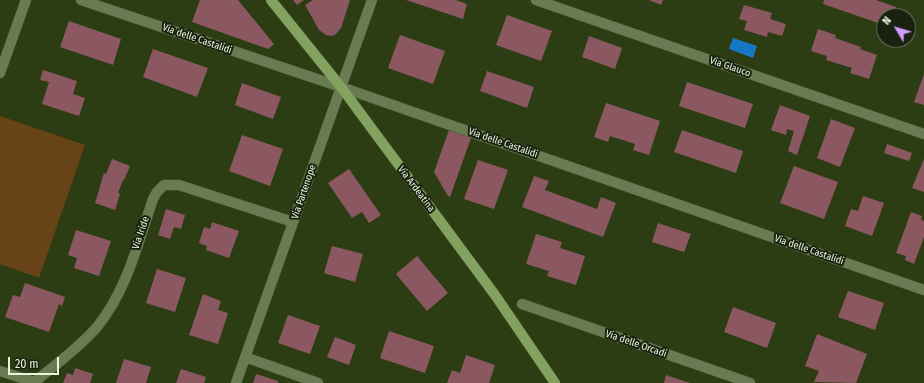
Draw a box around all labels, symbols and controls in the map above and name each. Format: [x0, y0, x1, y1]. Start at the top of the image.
north arrow [876, 8, 916, 48]
text: N [880, 14, 894, 28]
street label: Via delle Castalidi [161, 21, 233, 57]
street label: Via Glauco [708, 54, 752, 80]
street label: Via delle Castalidi [467, 125, 539, 161]
street label: Via Partenope [289, 163, 319, 221]
street label: Via Ardeatina [395, 164, 437, 214]
street label: Via Iride [130, 215, 152, 251]
street label: Via delle Castalidi [773, 232, 845, 268]
street label: Via delle Orcadi [604, 328, 668, 360]
scale bar [10, 349, 61, 375]
text: 20 m [15, 357, 39, 371]

